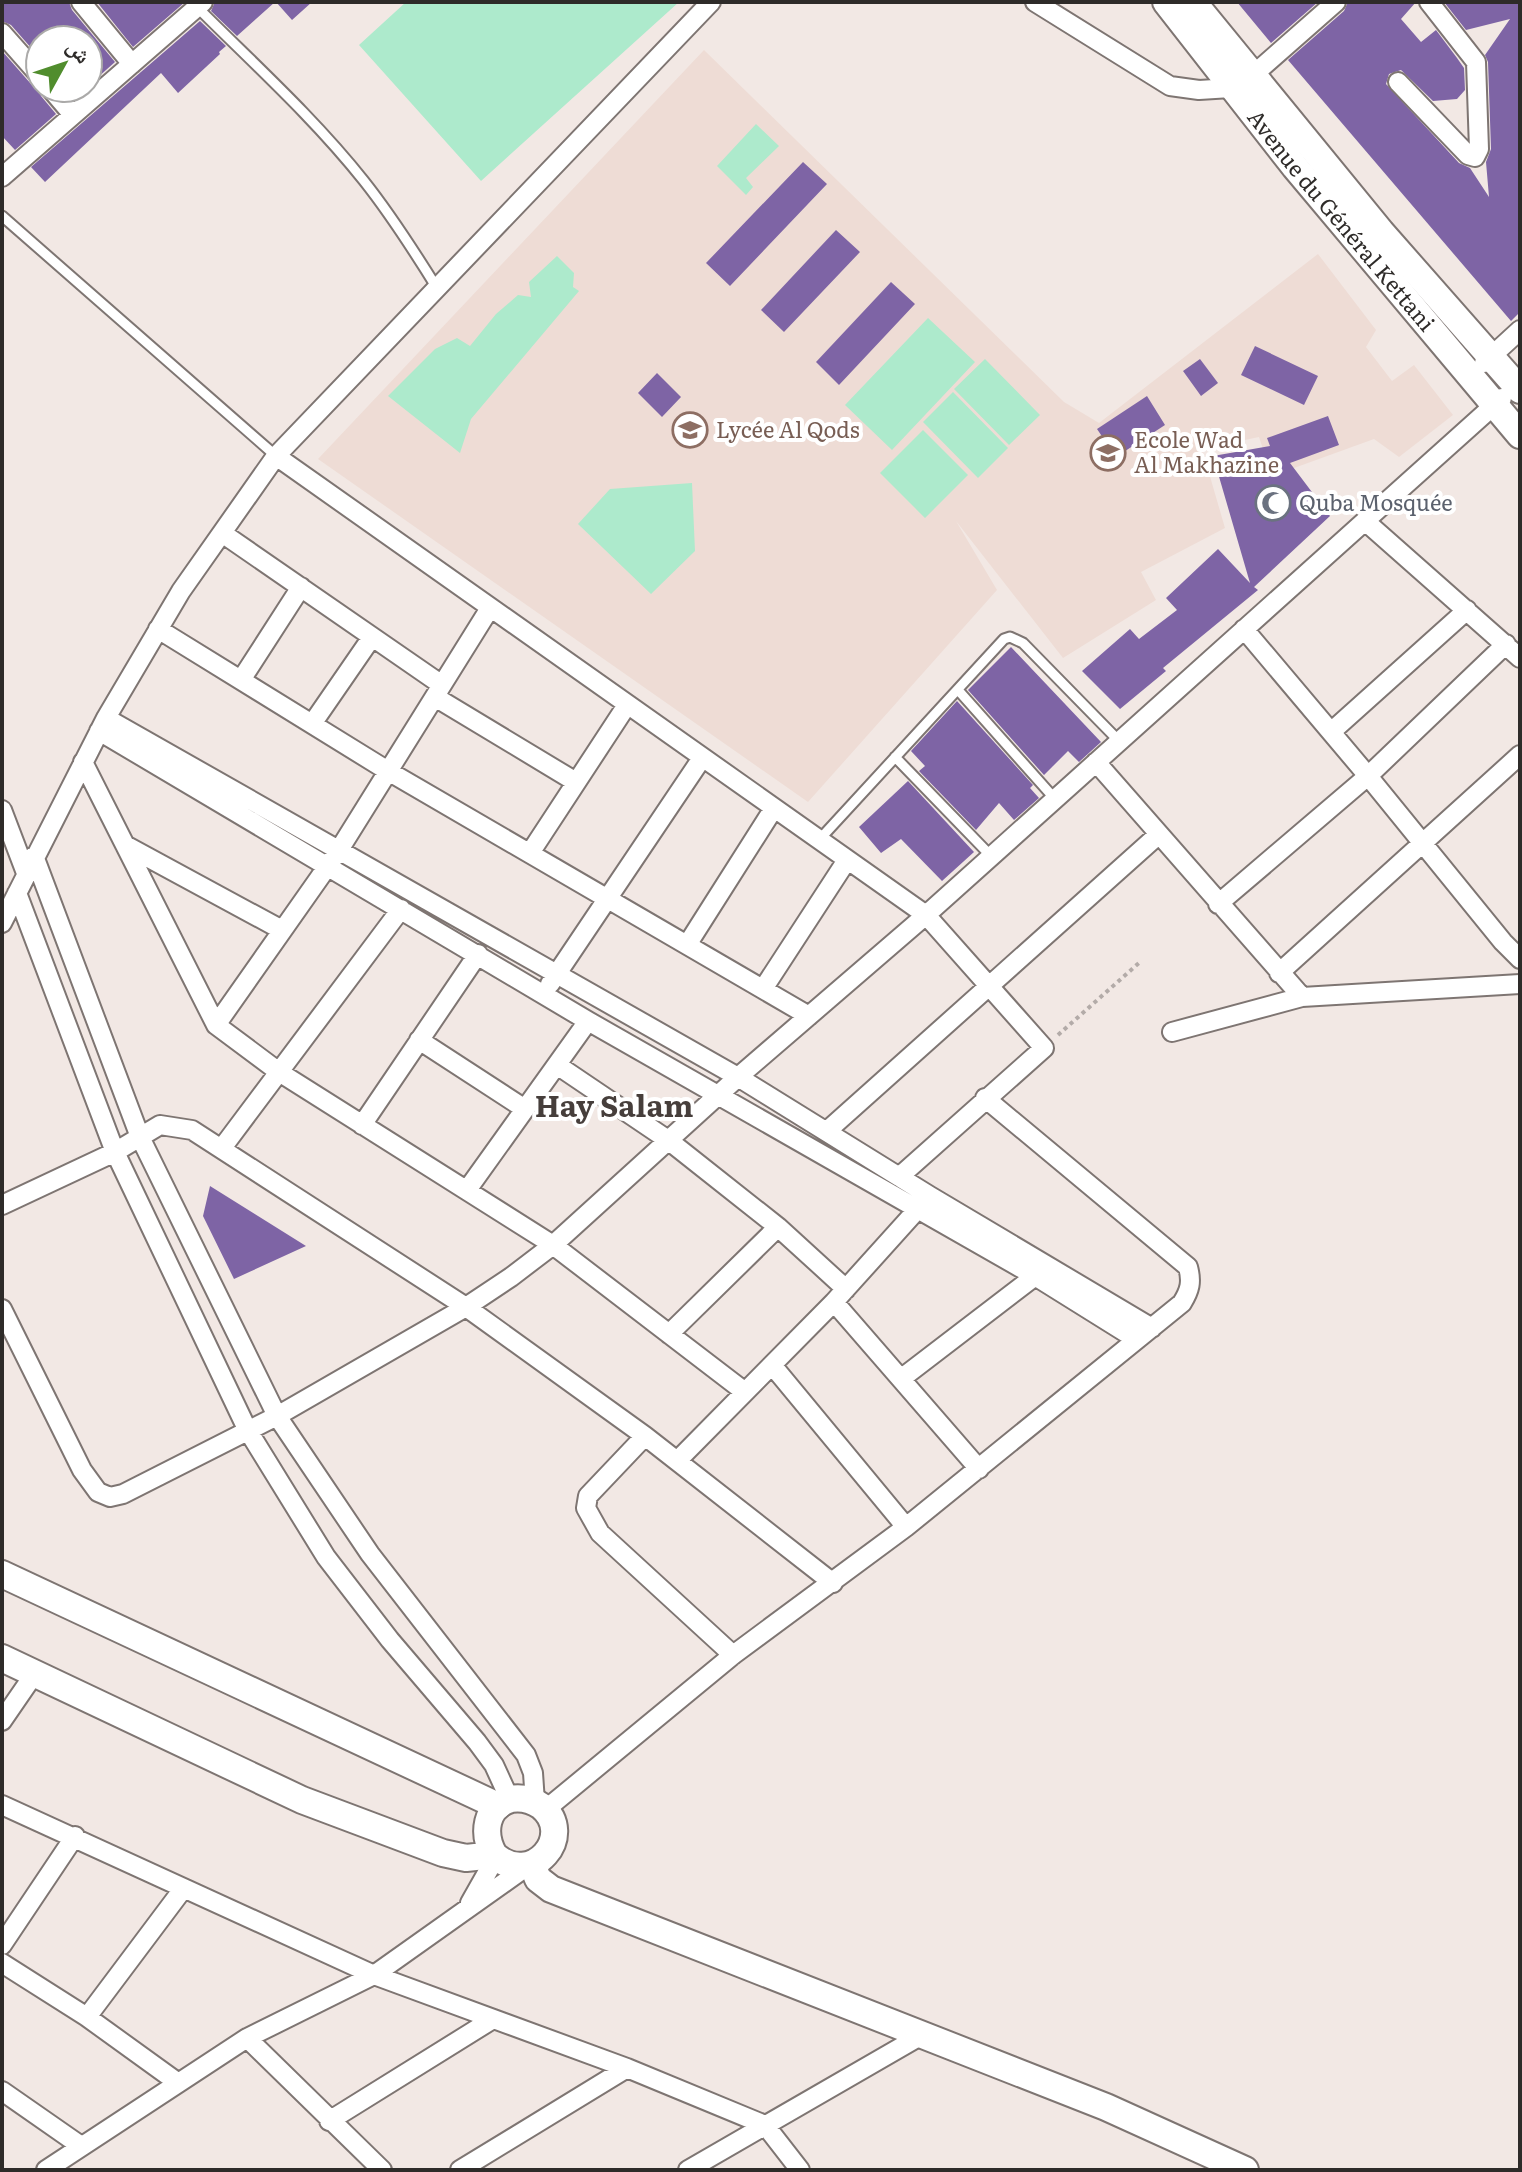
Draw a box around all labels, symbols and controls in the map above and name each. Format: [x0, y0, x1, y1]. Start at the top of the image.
north arrow [24, 24, 104, 104]
text: ش [60, 31, 101, 70]
street label: Avenue du Général Kettani [1241, 102, 1444, 338]
school or university icon: Lycée Al Qods [671, 411, 709, 449]
place label: Lycée Al Qods [716, 412, 860, 445]
place label: Ecole Wad Al Makhazine [1134, 422, 1279, 480]
school or university icon: Ecole Wad Al Makhazine [1089, 434, 1127, 472]
mosque icon: Quba Mosquée [1254, 484, 1292, 522]
place label: Quba Mosquée [1299, 485, 1453, 518]
district label: Hay Salam [535, 1082, 693, 1126]

